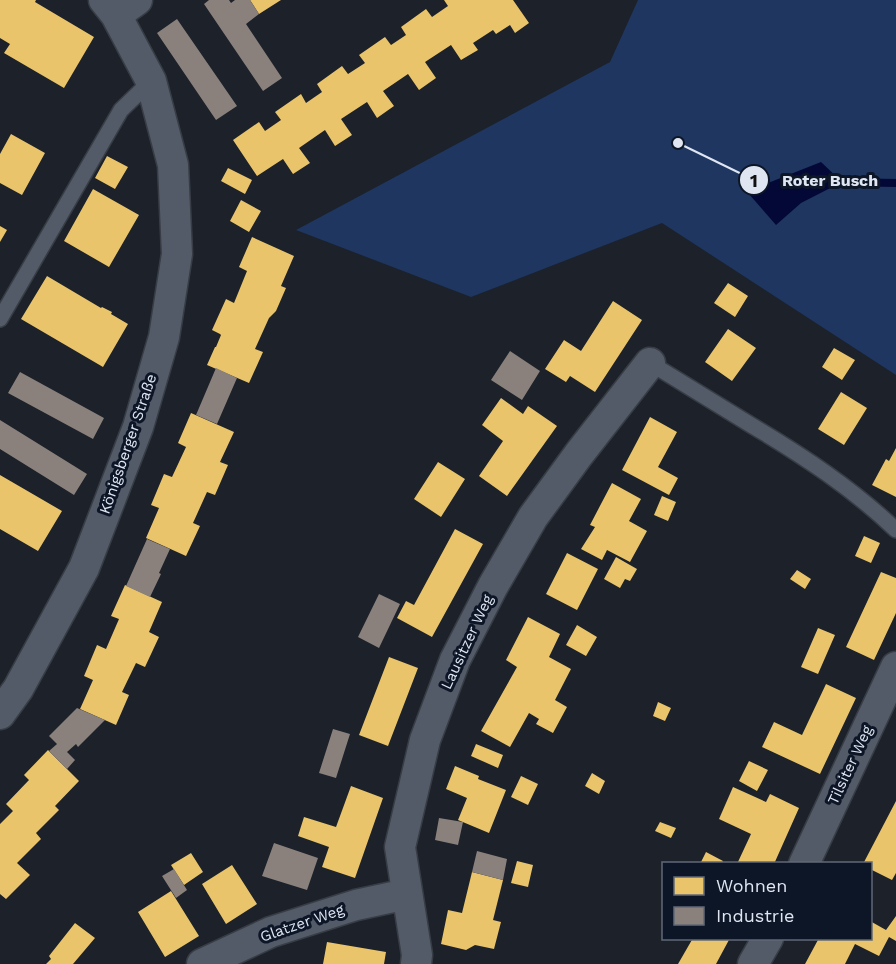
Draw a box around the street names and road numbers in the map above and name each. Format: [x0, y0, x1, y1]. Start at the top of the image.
street label: Königsberger Straße [96, 372, 160, 516]
street label: Lausitzer Weg [437, 592, 497, 692]
street label: Tilsiter Weg [824, 723, 876, 807]
street label: Glatzer Weg [258, 900, 346, 946]

